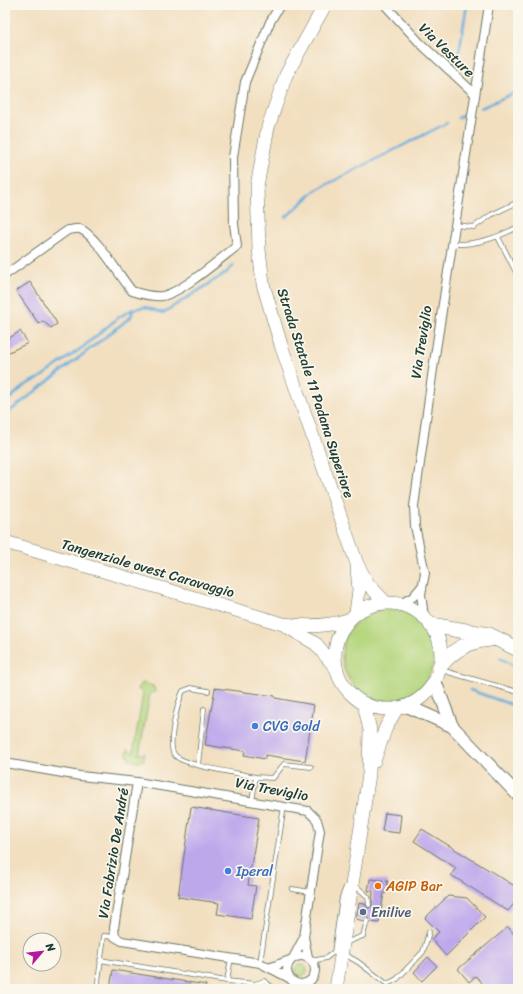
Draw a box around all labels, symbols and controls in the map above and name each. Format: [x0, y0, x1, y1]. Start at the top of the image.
street label: Via Vesture [412, 17, 481, 84]
street label: Strada Statale 11 Padana Superiore [270, 285, 361, 502]
street label: Via Treviglio [403, 304, 440, 380]
street label: Tangenziale ovest Caravaggio [58, 532, 237, 605]
place label: CVG Gold [263, 714, 321, 739]
marker: CVG Gold [250, 721, 260, 731]
street label: Via Treviglio [233, 770, 311, 809]
street label: Via Fabrizio De André [91, 786, 136, 920]
place label: Iperal [235, 859, 274, 884]
marker: Iperal [223, 866, 233, 876]
place label: AGIP Bar [385, 874, 443, 899]
marker: AGIP Bar [373, 881, 383, 891]
place label: Enilive [371, 900, 412, 925]
marker: Enilive [358, 907, 368, 917]
north arrow [22, 932, 62, 972]
text: N [40, 939, 61, 956]

